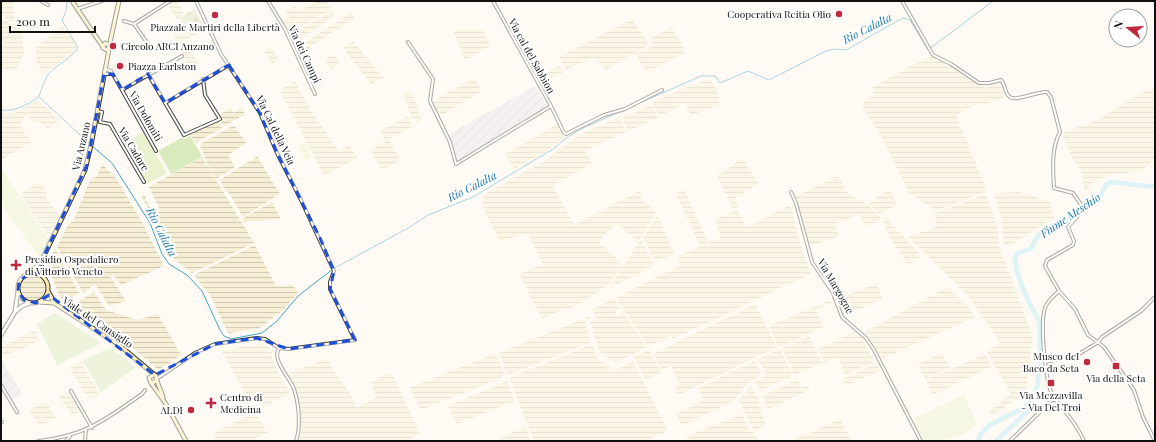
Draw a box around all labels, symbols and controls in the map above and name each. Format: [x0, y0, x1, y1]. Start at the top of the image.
place label: Cooperativa Reitia Olio [727, 7, 832, 21]
scale bar [10, 8, 95, 34]
north arrow [1108, 8, 1148, 48]
marker: Cooperativa Reitia Olio [834, 9, 844, 19]
water label: Rio Calalta [839, 9, 894, 47]
marker: Piazzale Martiri della Libertà [210, 10, 220, 20]
text: 200 m [16, 13, 50, 29]
street label: Via cal del Sabbion [505, 15, 558, 96]
text: N [1110, 19, 1126, 31]
place label: Piazzale Martiri della Libertà [150, 20, 280, 34]
street label: Via dei Campi [285, 22, 324, 85]
place label: Circolo ARCI Anzano [121, 39, 215, 53]
marker: Circolo ARCI Anzano [108, 41, 118, 51]
place label: Piazza Earlston [128, 59, 196, 73]
marker: Piazza Earlston [115, 61, 125, 71]
street label: Via Dolomiti [126, 88, 166, 144]
street label: Via Cal della Veia [253, 92, 299, 167]
street label: Via Anzano [68, 120, 93, 173]
street label: Via Cadore [115, 124, 153, 174]
water label: Rio Calalta [444, 167, 499, 205]
water label: Fiume Meschio [1036, 189, 1103, 241]
water label: Rio Calalta [143, 204, 181, 259]
place label: Presidio Ospedaliero di Vittorio Veneto [25, 252, 119, 278]
street label: Via Margogne [814, 255, 857, 316]
marker: Presidio Ospedaliero di Vittorio Veneto [10, 259, 22, 271]
street label: Viale del Cansiglio [59, 293, 136, 351]
place label: Museo del Baco da Seta [1023, 349, 1079, 375]
marker: Museo del Baco da Seta [1082, 357, 1092, 367]
marker: Via della Seta [1111, 361, 1121, 371]
place label: Via della Seta [1085, 371, 1146, 385]
marker: Via Mezzavilla - Via Del Troi [1046, 378, 1056, 388]
place label: Via Mezzavilla - Via Del Troi [1019, 388, 1082, 414]
place label: Centro di Medicina [220, 390, 262, 416]
marker: Centro di Medicina [205, 397, 217, 409]
place label: ALDI [159, 403, 183, 417]
marker: ALDI [186, 405, 196, 415]

